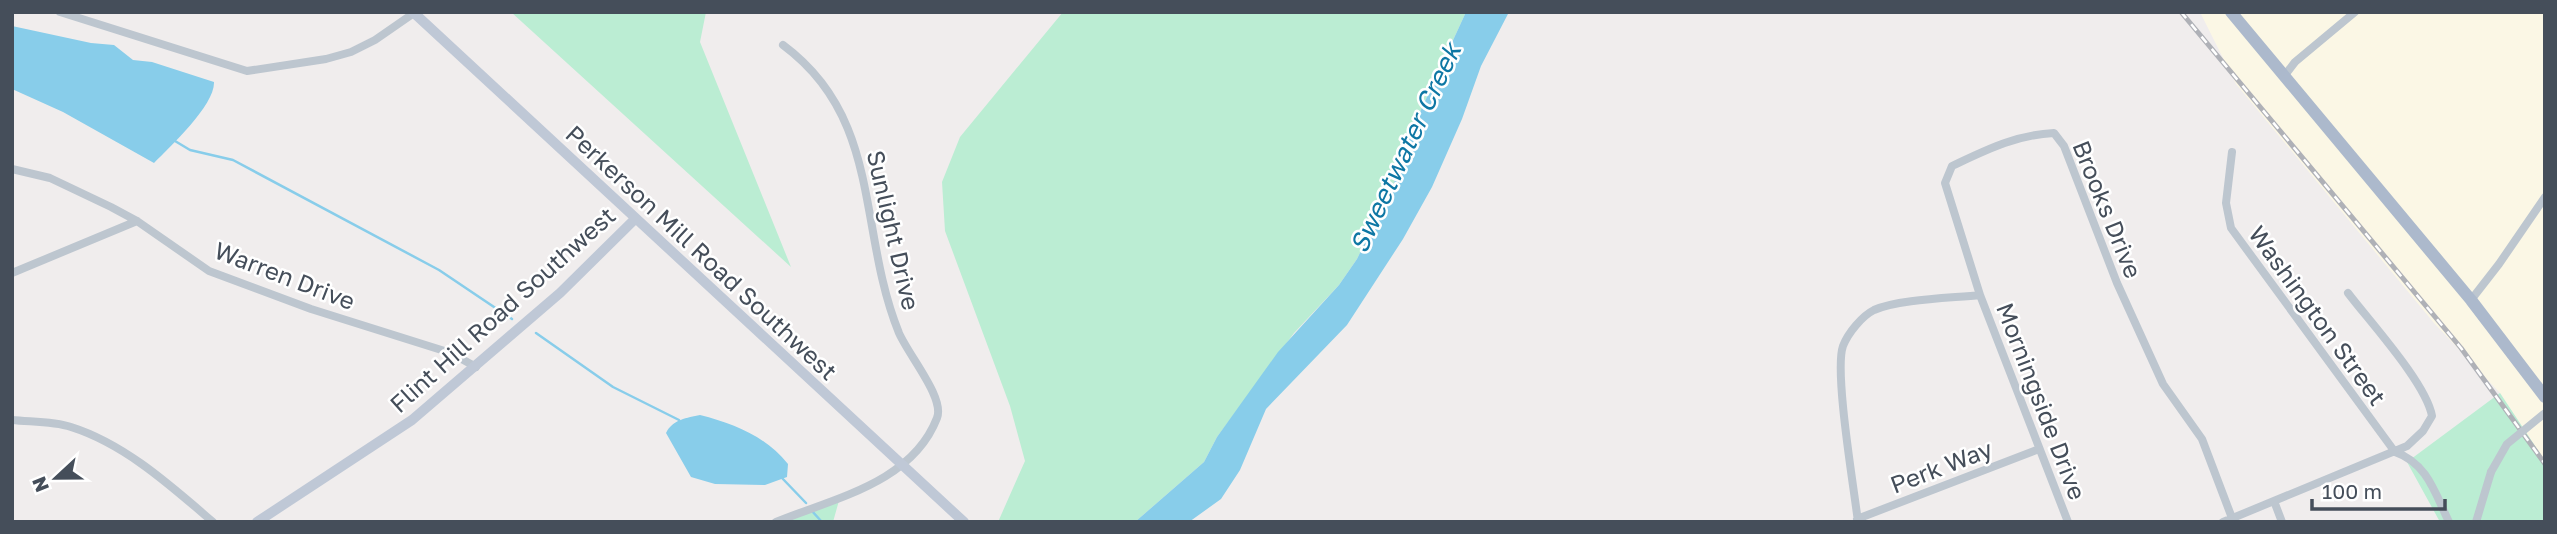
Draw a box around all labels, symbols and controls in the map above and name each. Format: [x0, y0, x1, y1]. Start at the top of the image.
water label: Sweetwater Creek [1343, 36, 1468, 258]
street label: Perkerson Mill Road Southwest [560, 119, 844, 385]
street label: Brooks Drive [2067, 136, 2149, 282]
street label: Sunlight Drive [862, 147, 926, 313]
street label: Flint Hill Road Southwest [383, 200, 621, 418]
street label: Washington Street [2243, 220, 2393, 410]
street label: Warren Drive [211, 235, 359, 315]
street label: Morningside Drive [1991, 299, 2093, 503]
street label: Perk Way [1886, 433, 1996, 499]
north arrow [21, 443, 91, 513]
scale bar [2312, 468, 2445, 512]
text: N [26, 474, 53, 496]
text: 100 m [2322, 478, 2382, 504]

